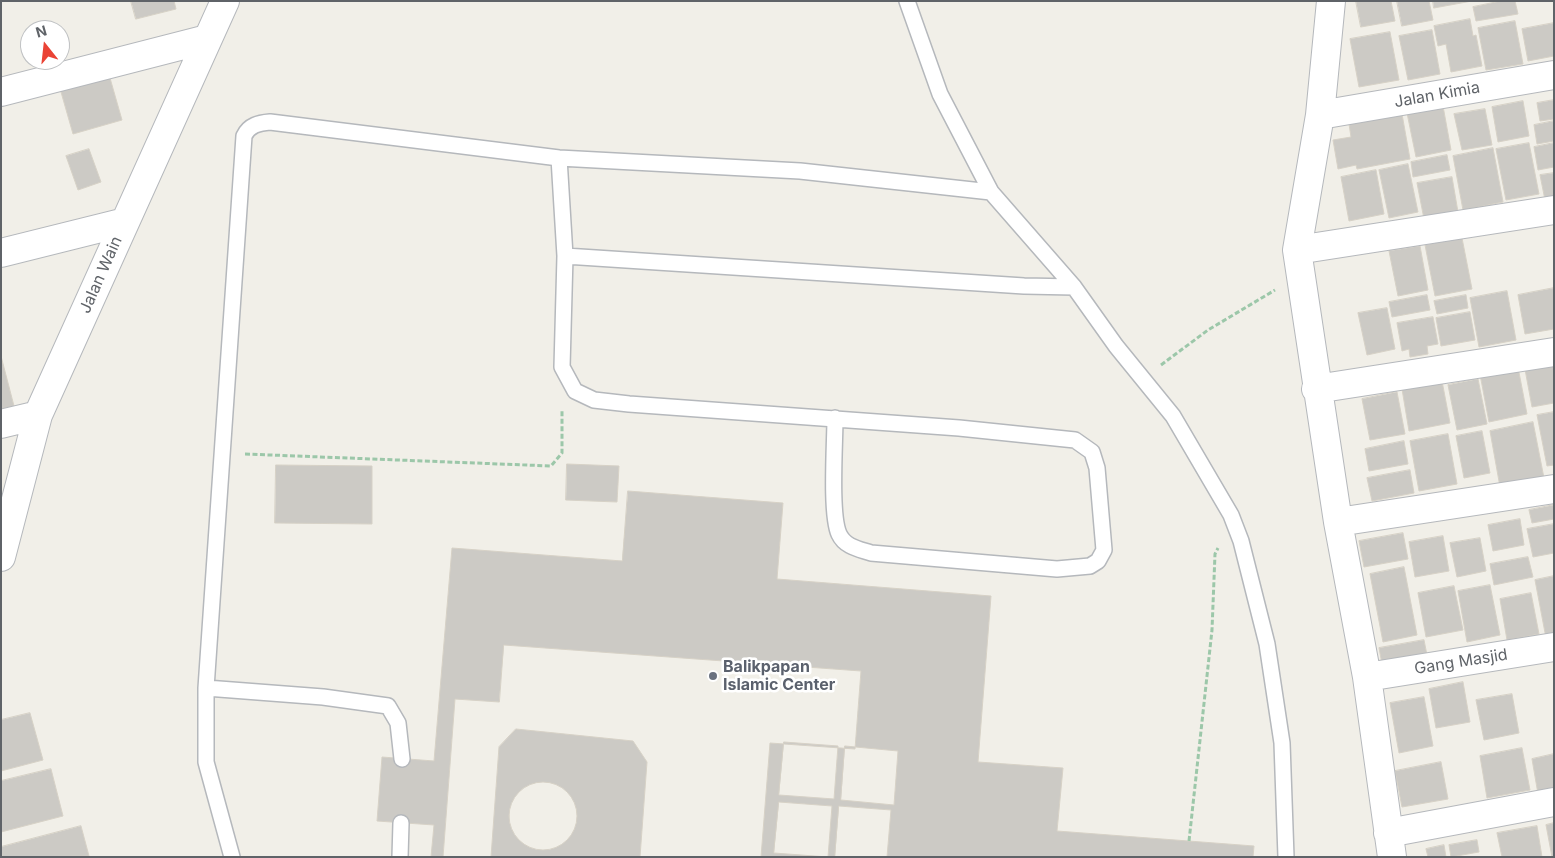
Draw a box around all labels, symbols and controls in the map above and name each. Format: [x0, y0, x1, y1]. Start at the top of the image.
north arrow [20, 20, 70, 70]
text: N [34, 21, 48, 41]
street label: Jalan Kimia [1393, 78, 1481, 112]
street label: Jalan Wain [76, 234, 126, 316]
street label: Gang Masjid [1413, 645, 1509, 679]
place label: Balikpapan Islamic Center [723, 657, 835, 695]
marker: Balikpapan Islamic Center [707, 670, 719, 682]

